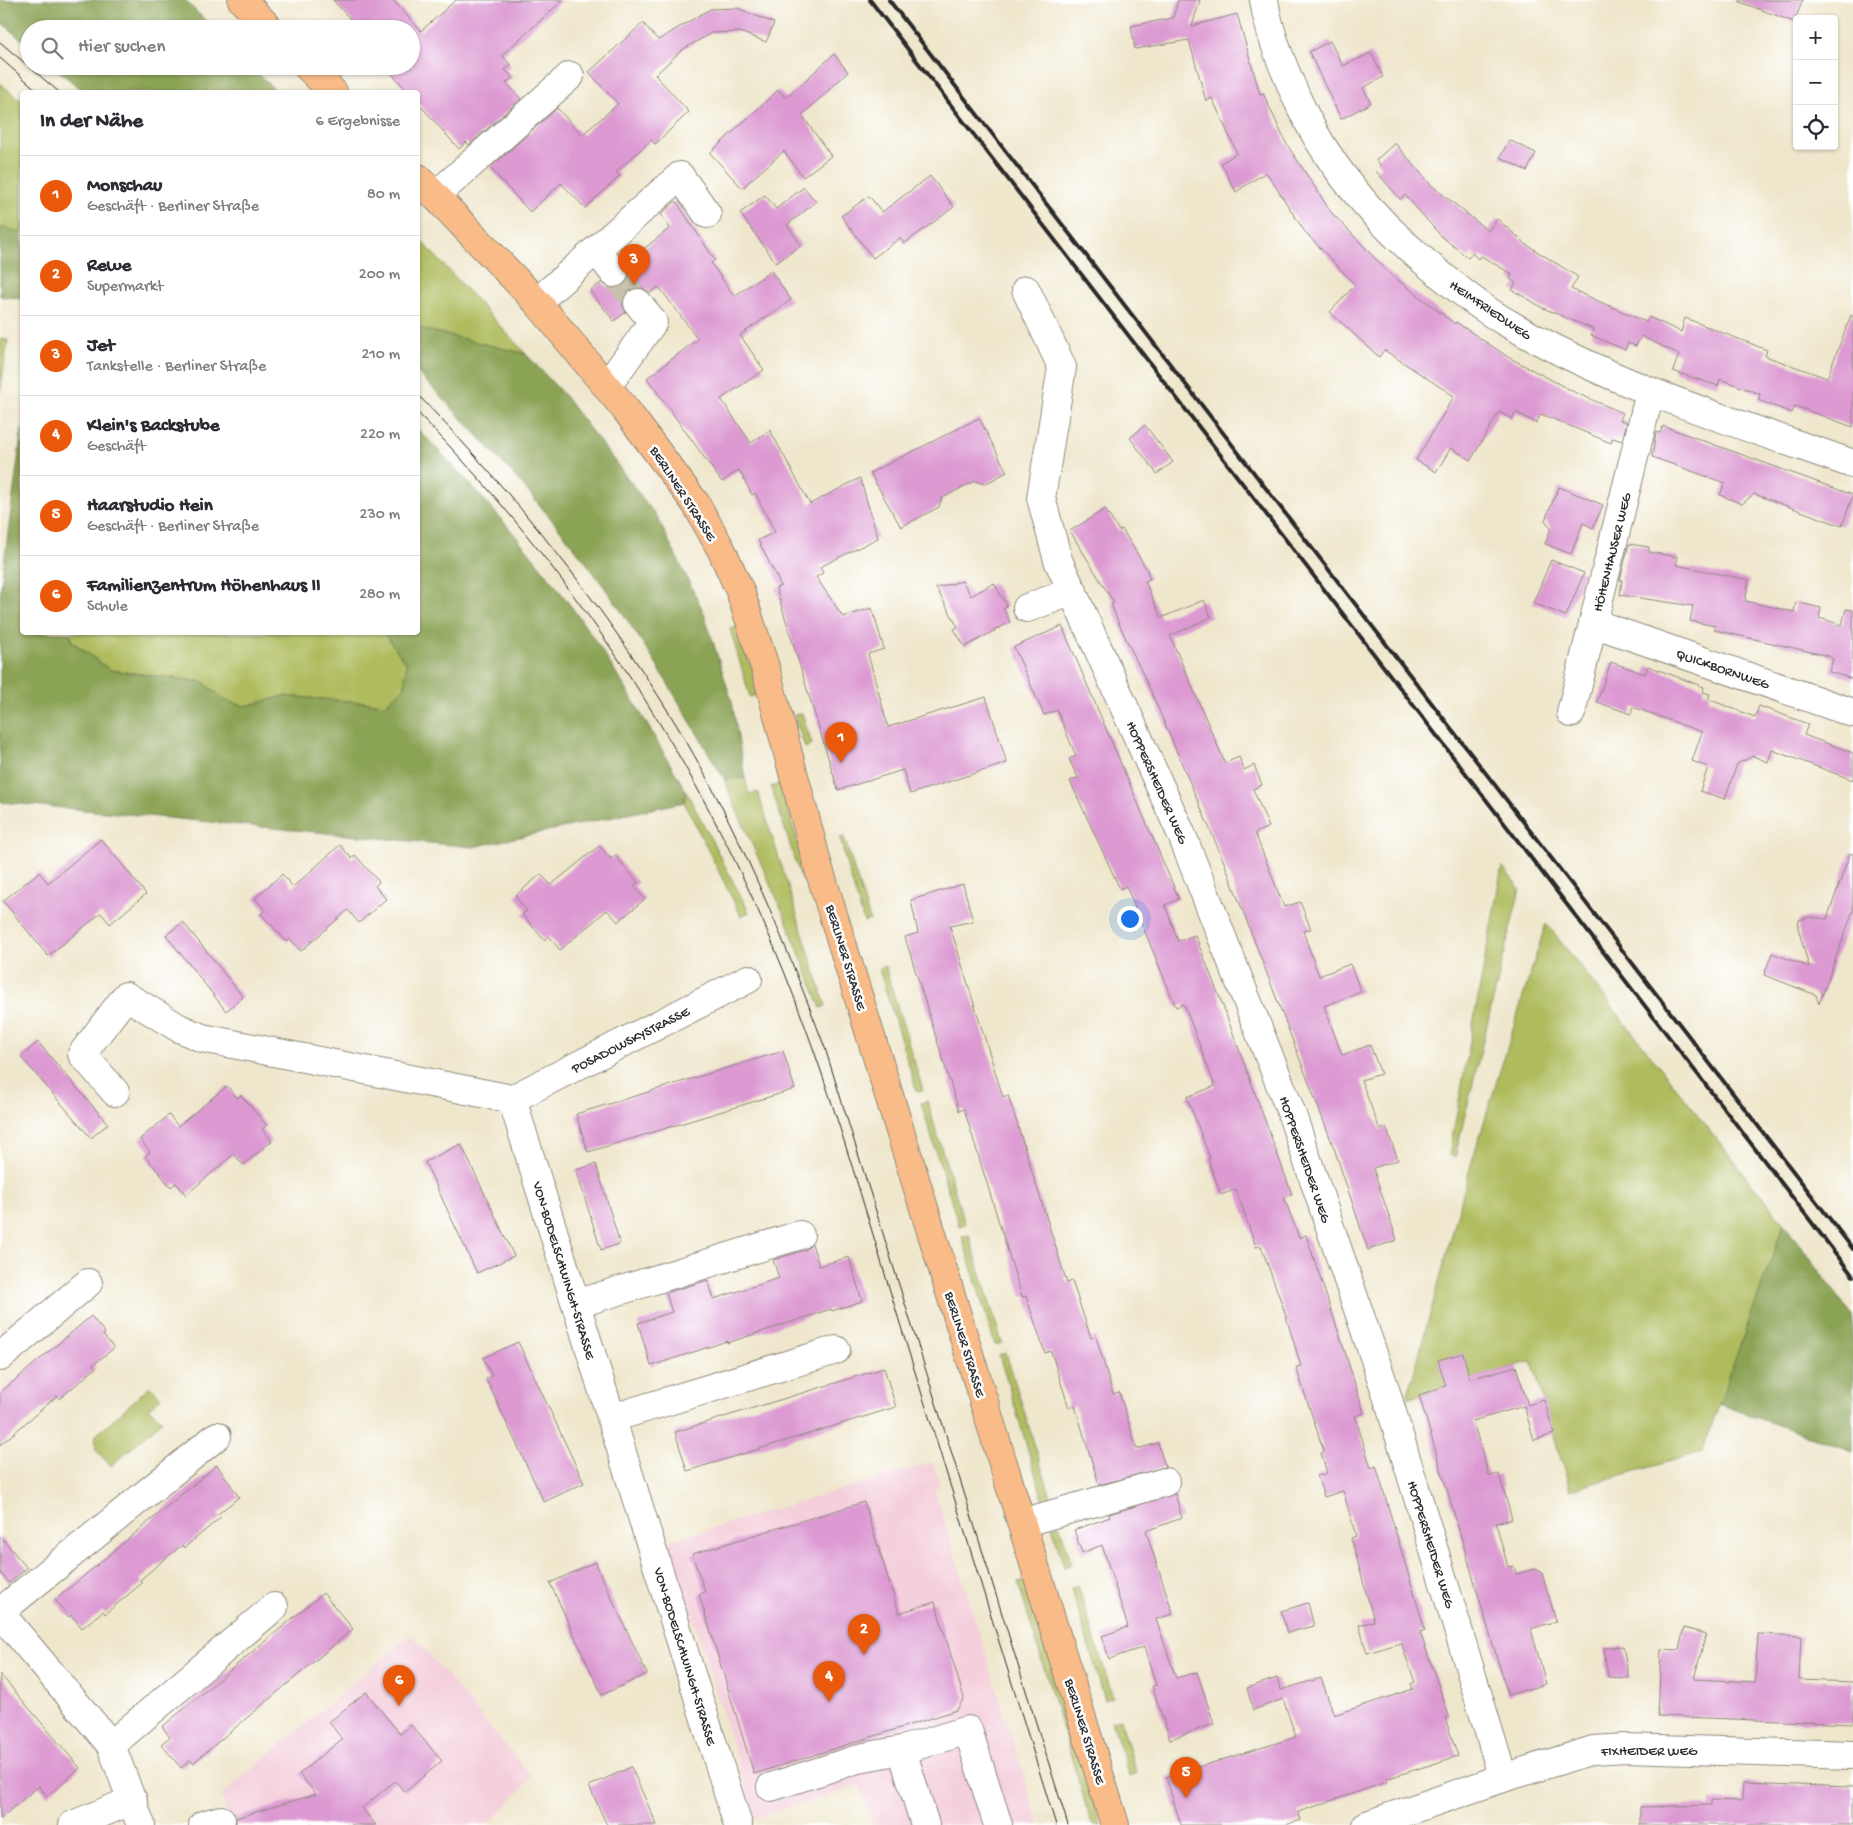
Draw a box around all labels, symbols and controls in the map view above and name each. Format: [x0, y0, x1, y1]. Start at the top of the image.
map controls [1793, 15, 1838, 150]
button: + [1793, 15, 1838, 60]
search box [20, 20, 420, 75]
icon: search [38, 34, 66, 62]
text: Hier suchen [78, 36, 165, 59]
button: − [1793, 60, 1838, 105]
button: locate [1793, 105, 1838, 150]
text: In der Nähe [40, 110, 143, 135]
text: 6 Ergebnisse [316, 113, 400, 132]
text: Monschau [87, 175, 162, 198]
text: 1 [53, 186, 59, 205]
text: 80 m [367, 186, 400, 205]
text: Geschäft · Berliner Straße [87, 198, 259, 217]
pin: 3 [618, 244, 650, 285]
text: Rewe [87, 255, 131, 278]
text: 2 [52, 266, 60, 285]
text: 200 m [359, 266, 400, 285]
street label: HEIMFRIEDWEG [1445, 277, 1535, 345]
text: Supermarkt [87, 278, 163, 297]
text: Jet [87, 335, 115, 358]
text: 3 [52, 346, 60, 365]
text: 210 m [361, 346, 400, 365]
text: Tankstelle · Berliner Straße [87, 358, 266, 377]
text: Klein's Backstube [87, 415, 220, 438]
text: 4 [52, 426, 60, 445]
text: 220 m [360, 426, 400, 445]
text: Geschäft [87, 438, 146, 457]
street label: BERLINER STRASSE [644, 443, 720, 546]
street label: HÖHENHAUSER WEG [1590, 490, 1637, 614]
text: Haarstudio Hein [87, 495, 213, 518]
text: 5 [52, 506, 60, 525]
text: 230 m [360, 506, 400, 525]
text: Geschäft · Berliner Straße [87, 518, 259, 537]
text: Familienzentrum Höhenhaus II [87, 575, 321, 598]
text: 6 [52, 586, 60, 605]
text: 280 m [359, 586, 400, 605]
text: Schule [87, 598, 128, 617]
street label: QUICKBORNWEG [1673, 646, 1772, 695]
street label: HOPPERSHEIDER WEG [1121, 719, 1191, 848]
pin: 1 [825, 722, 857, 763]
street label: BERLINER STRASSE [820, 902, 869, 1014]
your location [1117, 906, 1143, 932]
street label: POSADOWSKYSTRASSE [568, 1004, 694, 1079]
street label: HOPPERSHEIDER WEG [1274, 1094, 1334, 1226]
street label: VON-BODELSCHWINGH-STRASSE [527, 1179, 598, 1363]
street label: BERLINER STRASSE [939, 1289, 988, 1401]
street label: HOPPERSHEIDER WEG [1402, 1479, 1457, 1612]
street label: VON-BODELSCHWINGH-STRASSE [648, 1565, 719, 1749]
pin: 2 [848, 1614, 880, 1655]
pin: 4 [813, 1661, 845, 1702]
pin: 6 [383, 1665, 415, 1706]
street label: BERLINER STRASSE [1059, 1676, 1108, 1788]
street label: FIXHEIDER WEG [1600, 1744, 1698, 1761]
pin: 5 [1170, 1757, 1202, 1798]

